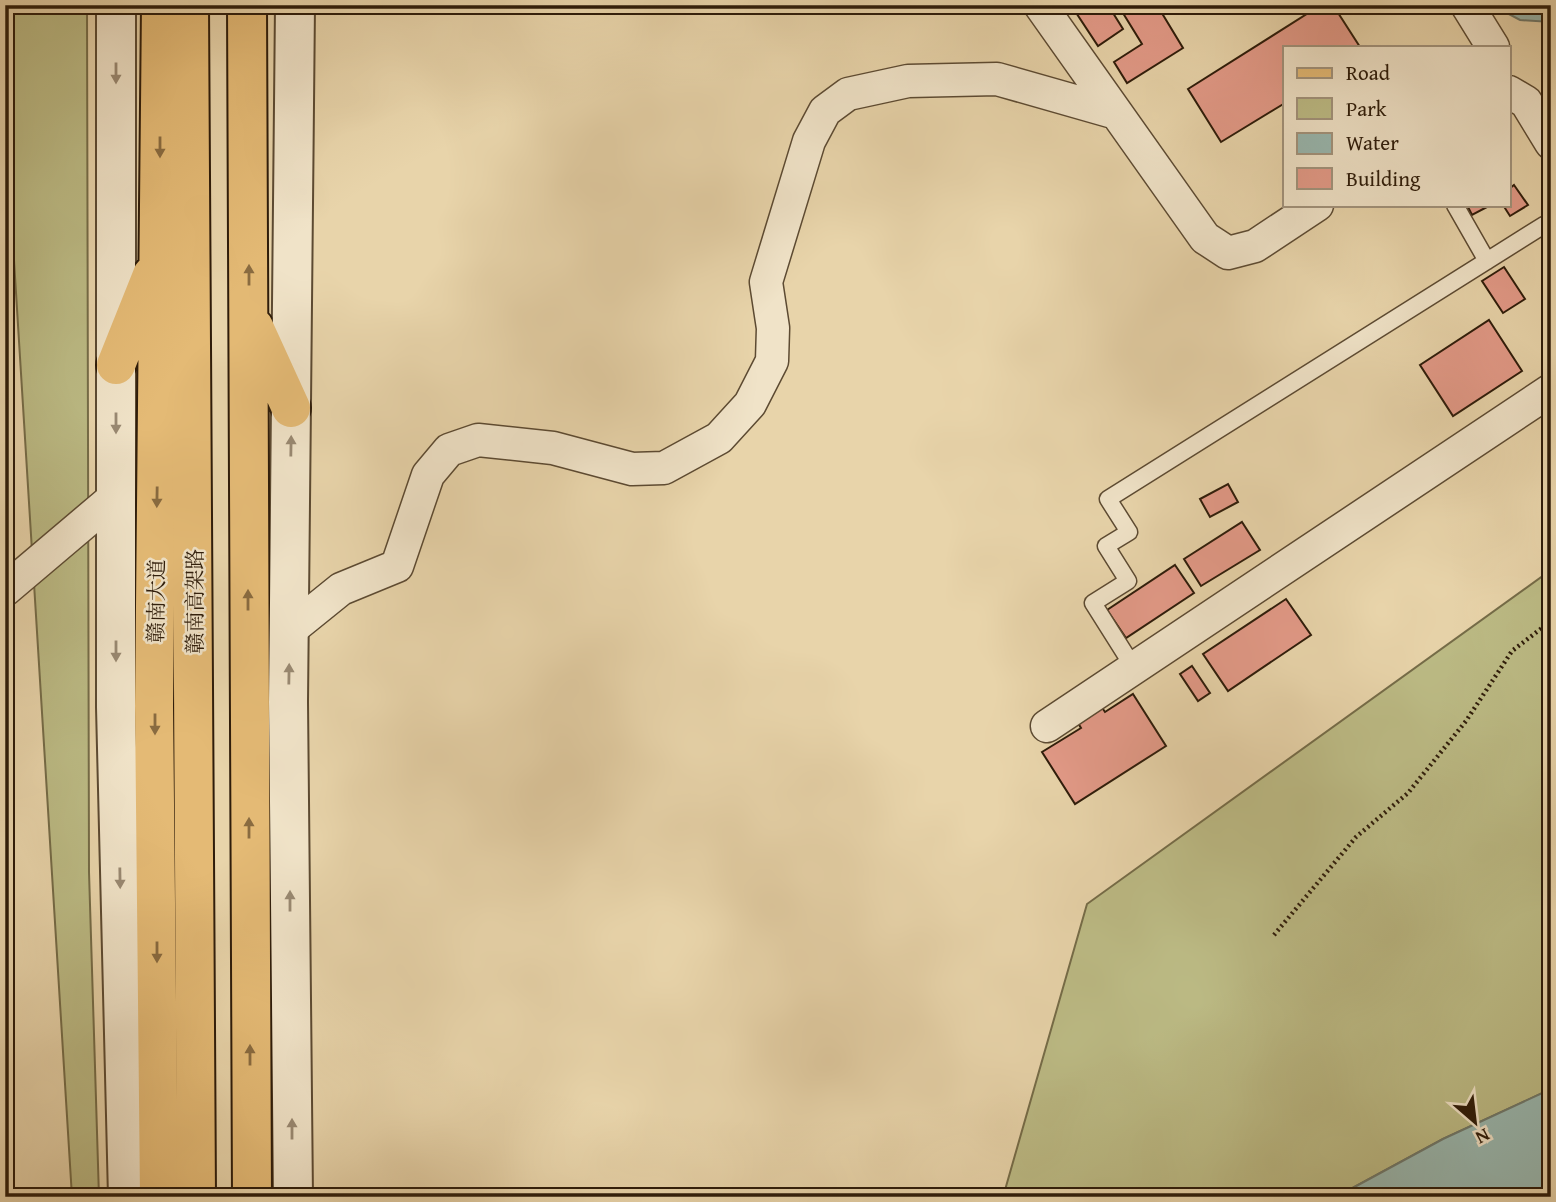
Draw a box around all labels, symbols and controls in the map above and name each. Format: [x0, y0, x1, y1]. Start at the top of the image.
legend [1283, 46, 1510, 206]
text: Road [1346, 57, 1391, 88]
one-way arrow [110, 63, 122, 85]
text: Park [1346, 93, 1387, 124]
text: Water [1346, 127, 1399, 158]
one-way arrow [154, 136, 166, 158]
text: Building [1346, 163, 1421, 194]
one-way arrow [244, 263, 255, 285]
one-way arrow [110, 413, 122, 435]
one-way arrow [285, 435, 297, 457]
one-way arrow [151, 486, 163, 508]
street label: 赣南高架路 [179, 549, 210, 654]
street label: 赣南大道 [140, 559, 172, 643]
one-way arrow [242, 589, 254, 611]
one-way arrow [110, 640, 122, 662]
one-way arrow [283, 662, 295, 684]
one-way arrow [149, 714, 160, 736]
one-way arrow [243, 816, 255, 838]
one-way arrow [115, 868, 126, 890]
one-way arrow [284, 890, 296, 912]
one-way arrow [151, 941, 162, 963]
one-way arrow [245, 1044, 256, 1066]
north arrow [1440, 1086, 1510, 1156]
one-way arrow [286, 1117, 298, 1139]
text: N [1471, 1122, 1495, 1152]

